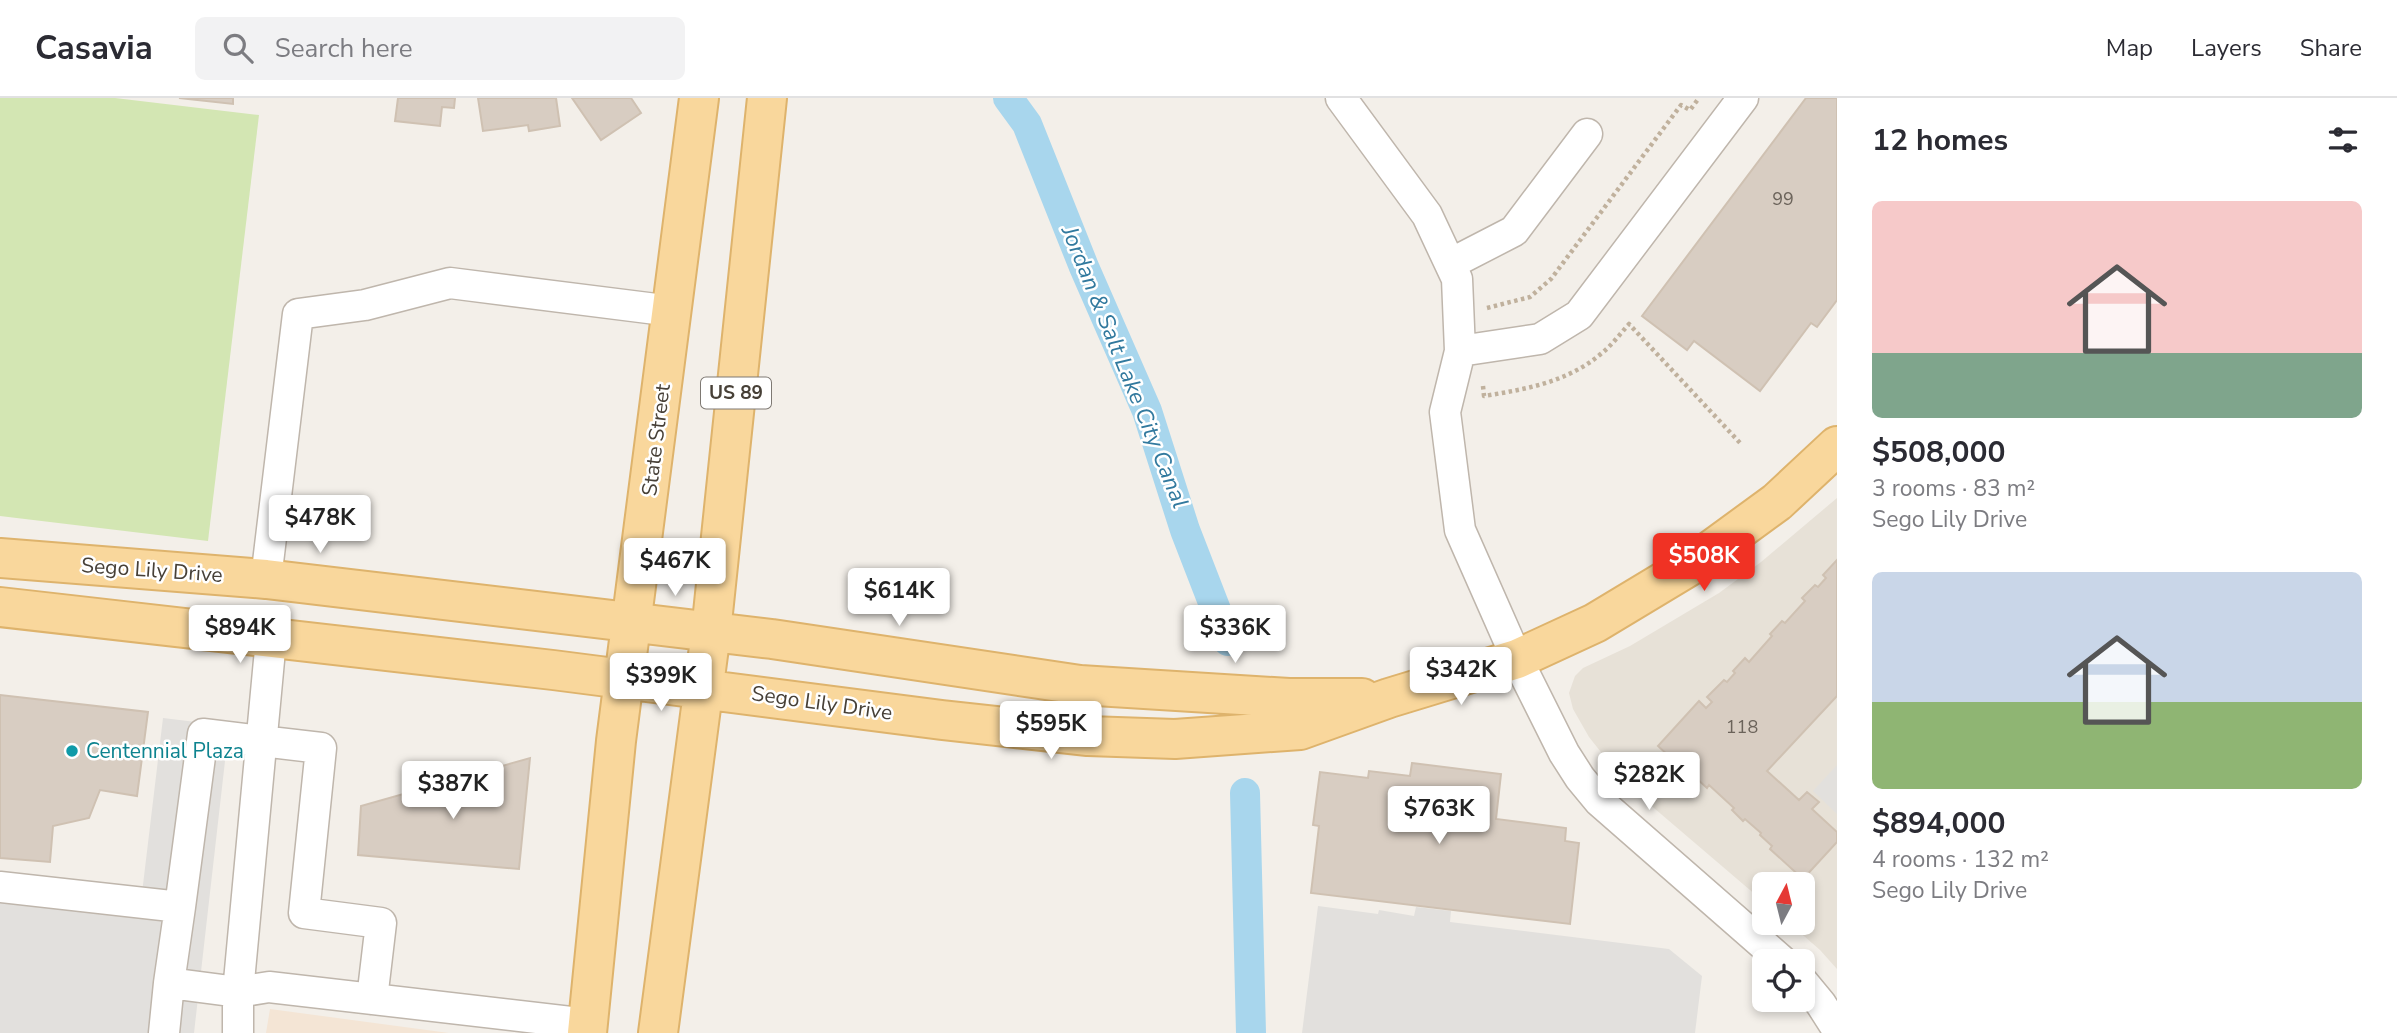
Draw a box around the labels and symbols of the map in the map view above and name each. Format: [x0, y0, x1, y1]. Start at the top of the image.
house number: 99 [1772, 187, 1794, 211]
water label: Jordan & Salt Lake City Canal [1054, 220, 1196, 513]
road number: US 89 [701, 378, 771, 408]
street label: State Street [635, 382, 677, 498]
pin: $478K [271, 496, 369, 555]
pin: $508K [1655, 533, 1753, 593]
pin: $467K [626, 538, 724, 598]
street label: Sego Lily Drive [80, 551, 224, 589]
pin: $614K [850, 568, 948, 628]
pin: $894K [191, 606, 289, 665]
pin: $336K [1186, 606, 1284, 665]
pin: $342K [1412, 648, 1510, 707]
pin: $399K [612, 654, 710, 713]
street label: Sego Lily Drive [750, 679, 894, 727]
pin: $595K [1002, 702, 1100, 761]
house number: 118 [1726, 715, 1758, 739]
place label: Centennial Plaza [86, 737, 244, 765]
marker: Centennial Plaza [64, 743, 80, 759]
pin: $282K [1600, 752, 1698, 812]
pin: $387K [404, 762, 502, 821]
pin: $763K [1390, 786, 1488, 846]
north arrow [1752, 872, 1815, 934]

